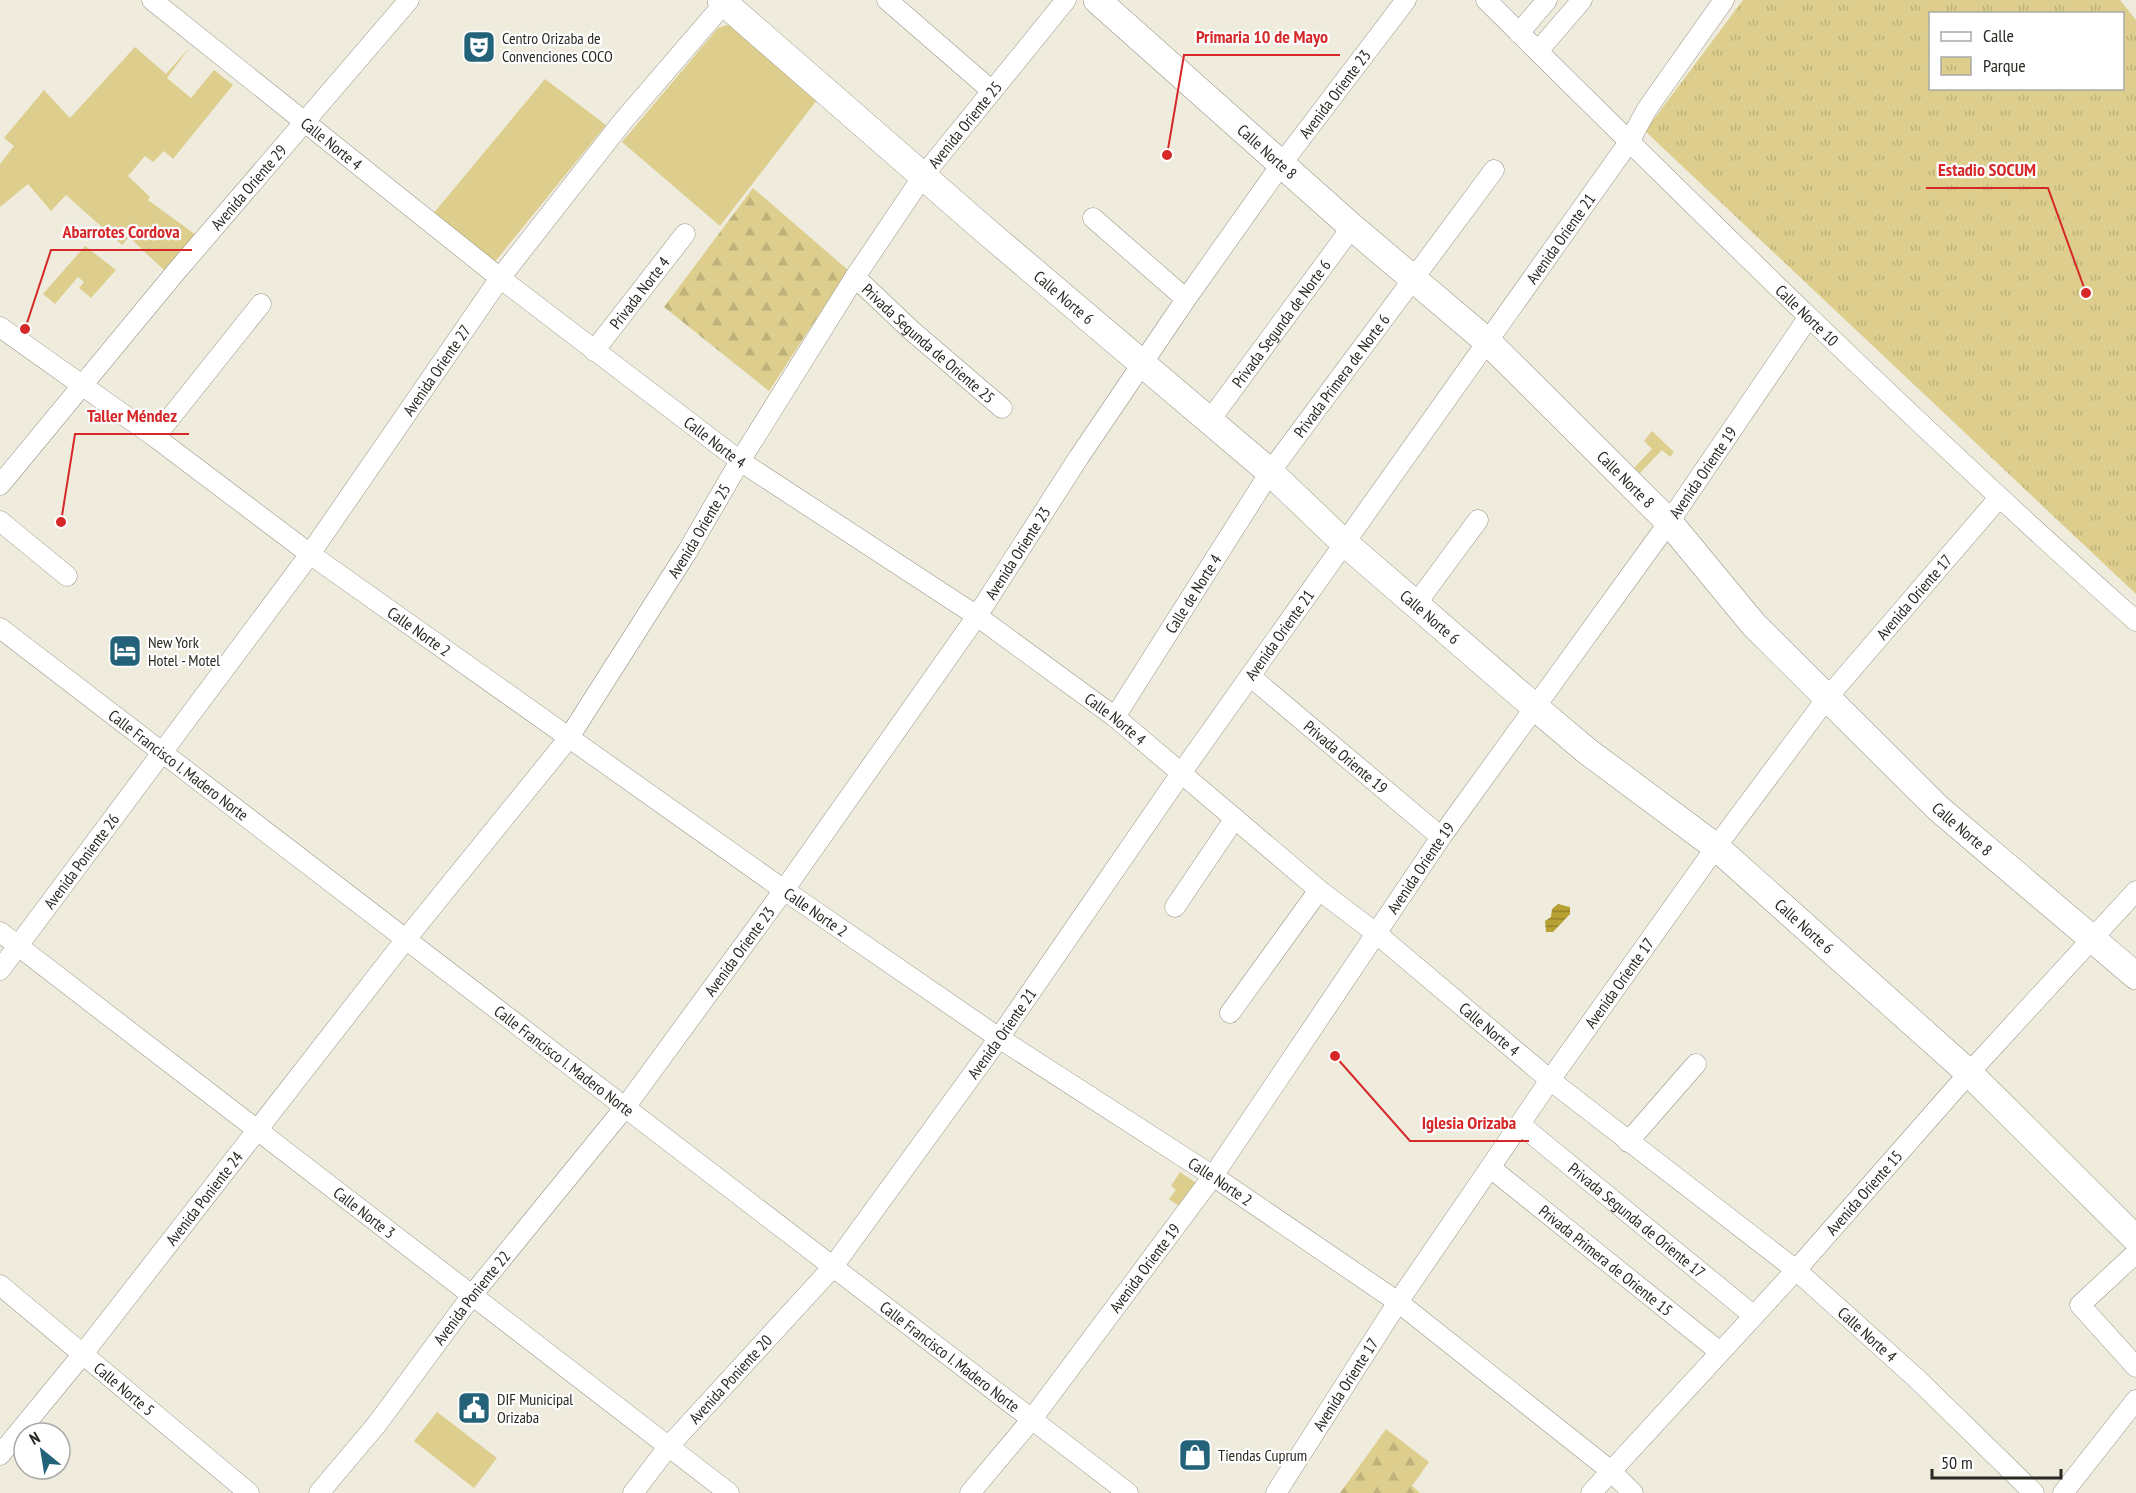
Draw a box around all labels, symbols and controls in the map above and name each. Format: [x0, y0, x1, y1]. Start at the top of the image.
legend [1929, 12, 2124, 90]
callout: Primaria 10 de Mayo [1184, 19, 1340, 55]
text: Calle [1983, 24, 2014, 47]
text: Primaria 10 de Mayo [1196, 25, 1328, 48]
place label: Centro Orizaba de Convenciones COCO [502, 28, 613, 66]
theatre icon: Centro Orizaba de Convenciones COCO [461, 29, 497, 65]
street label: Avenida Oriente 23 [1295, 46, 1375, 142]
text: Parque [1983, 54, 2026, 77]
street label: Avenida Oriente 25 [924, 77, 1006, 172]
street label: Calle Norte 4 [297, 113, 366, 174]
street label: Calle Norte 8 [1233, 120, 1301, 183]
street label: Avenida Oriente 29 [206, 140, 291, 234]
callout: Estadio SOCUM [1926, 152, 2048, 188]
text: Estadio SOCUM [1938, 158, 2036, 181]
street label: Avenida Oriente 21 [1522, 189, 1600, 287]
callout: Abarrotes Cordova [51, 214, 192, 250]
text: Abarrotes Cordova [61, 220, 180, 243]
street label: Privada Norte 4 [605, 253, 674, 333]
street label: Privada Segunda de Norte 6 [1227, 255, 1335, 391]
street label: Calle Norte 6 [1030, 266, 1098, 328]
street label: Privada Segunda de Oriente 25 [858, 279, 999, 407]
street label: Calle Norte 10 [1771, 280, 1843, 350]
street label: Privada Primera de Norte 6 [1289, 310, 1394, 441]
street label: Avenida Oriente 27 [398, 321, 475, 420]
callout: Taller Méndez [75, 398, 189, 434]
text: Taller Méndez [87, 404, 177, 427]
street label: Calle Norte 4 [680, 412, 750, 472]
street label: Avenida Oriente 19 [1665, 423, 1741, 522]
street label: Calle Norte 8 [1593, 446, 1659, 512]
street label: Avenida Oriente 25 [663, 480, 735, 582]
street label: Avenida Oriente 23 [980, 503, 1055, 603]
street label: Calle de Norte 4 [1161, 550, 1226, 637]
street label: Avenida Oriente 17 [1872, 550, 1956, 644]
street label: Calle Norte 6 [1396, 585, 1464, 648]
street label: Avenida Oriente 21 [1241, 586, 1318, 684]
street label: Calle Norte 2 [384, 602, 455, 661]
place label: New York Hotel - Motel [148, 632, 220, 670]
hotel icon: New York Hotel - Motel [107, 633, 143, 669]
street label: Calle Norte 4 [1081, 688, 1150, 749]
street label: Calle Francisco I. Madero Norte [105, 705, 252, 825]
street label: Privada Oriente 19 [1300, 716, 1392, 798]
street label: Calle Norte 8 [1928, 798, 1997, 860]
street label: Avenida Poniente 26 [39, 809, 123, 913]
street label: Avenida Oriente 19 [1382, 818, 1458, 917]
street label: Calle Norte 2 [780, 883, 852, 941]
street label: Calle Norte 6 [1771, 894, 1838, 958]
street label: Avenida Oriente 23 [700, 902, 779, 1000]
street label: Avenida Oriente 17 [1580, 934, 1658, 1032]
street label: Avenida Oriente 21 [963, 984, 1040, 1083]
street label: Calle Norte 4 [1455, 998, 1524, 1060]
street label: Calle Francisco I. Madero Norte [490, 1001, 638, 1121]
callout: Iglesia Orizaba [1410, 1105, 1529, 1141]
text: Iglesia Orizaba [1422, 1111, 1516, 1134]
street label: Avenida Oriente 15 [1821, 1146, 1907, 1239]
street label: Avenida Poniente 24 [161, 1147, 247, 1249]
street label: Calle Norte 2 [1185, 1153, 1256, 1210]
street label: Privada Segunda de Oriente 17 [1565, 1158, 1709, 1282]
street label: Calle Norte 3 [330, 1182, 400, 1243]
street label: Privada Primera de Oriente 15 [1535, 1201, 1677, 1320]
street label: Avenida Oriente 19 [1105, 1219, 1184, 1316]
street label: Avenida Poniente 22 [429, 1246, 514, 1349]
street label: Calle Francisco I. Madero Norte [876, 1296, 1024, 1416]
street label: Calle Norte 4 [1834, 1302, 1901, 1366]
street label: Avenida Poniente 20 [684, 1330, 776, 1428]
street label: Avenida Oriente 17 [1308, 1334, 1382, 1434]
street label: Calle Norte 5 [90, 1358, 159, 1420]
place label: DIF Municipal Orizaba [497, 1389, 573, 1427]
public building icon: DIF Municipal Orizaba [456, 1390, 492, 1426]
north arrow [12, 1421, 72, 1481]
text: N [26, 1427, 43, 1449]
shop icon: Tiendas Cuprum [1177, 1437, 1213, 1473]
scale bar [1932, 1442, 2061, 1480]
place label: Tiendas Cuprum [1218, 1445, 1307, 1465]
text: 50 m [1941, 1451, 1973, 1474]

